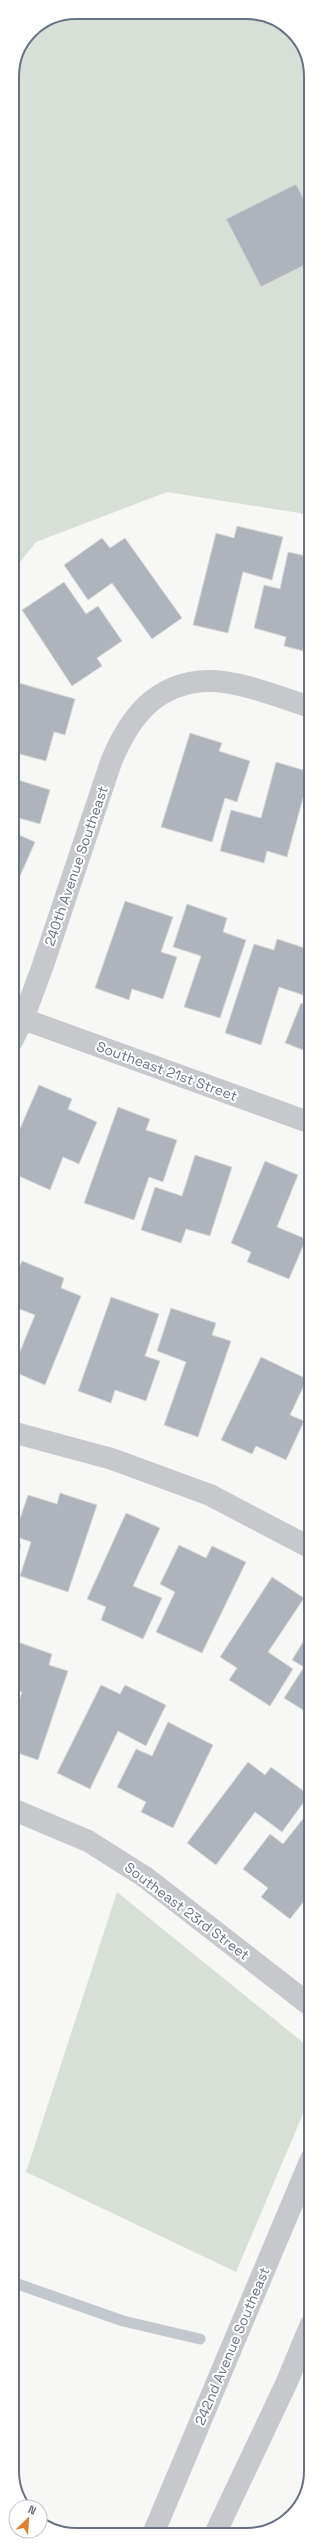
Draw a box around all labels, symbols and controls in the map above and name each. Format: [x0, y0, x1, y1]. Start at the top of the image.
street label: 240th Avenue Southeast [40, 784, 112, 948]
street label: Southeast 21st Street [94, 1037, 240, 1105]
street label: Southeast 23rd Street [121, 1858, 253, 1964]
street label: 242nd Avenue Southeast [190, 2264, 274, 2428]
north arrow [8, 2499, 48, 2539]
text: N [26, 2502, 39, 2518]

